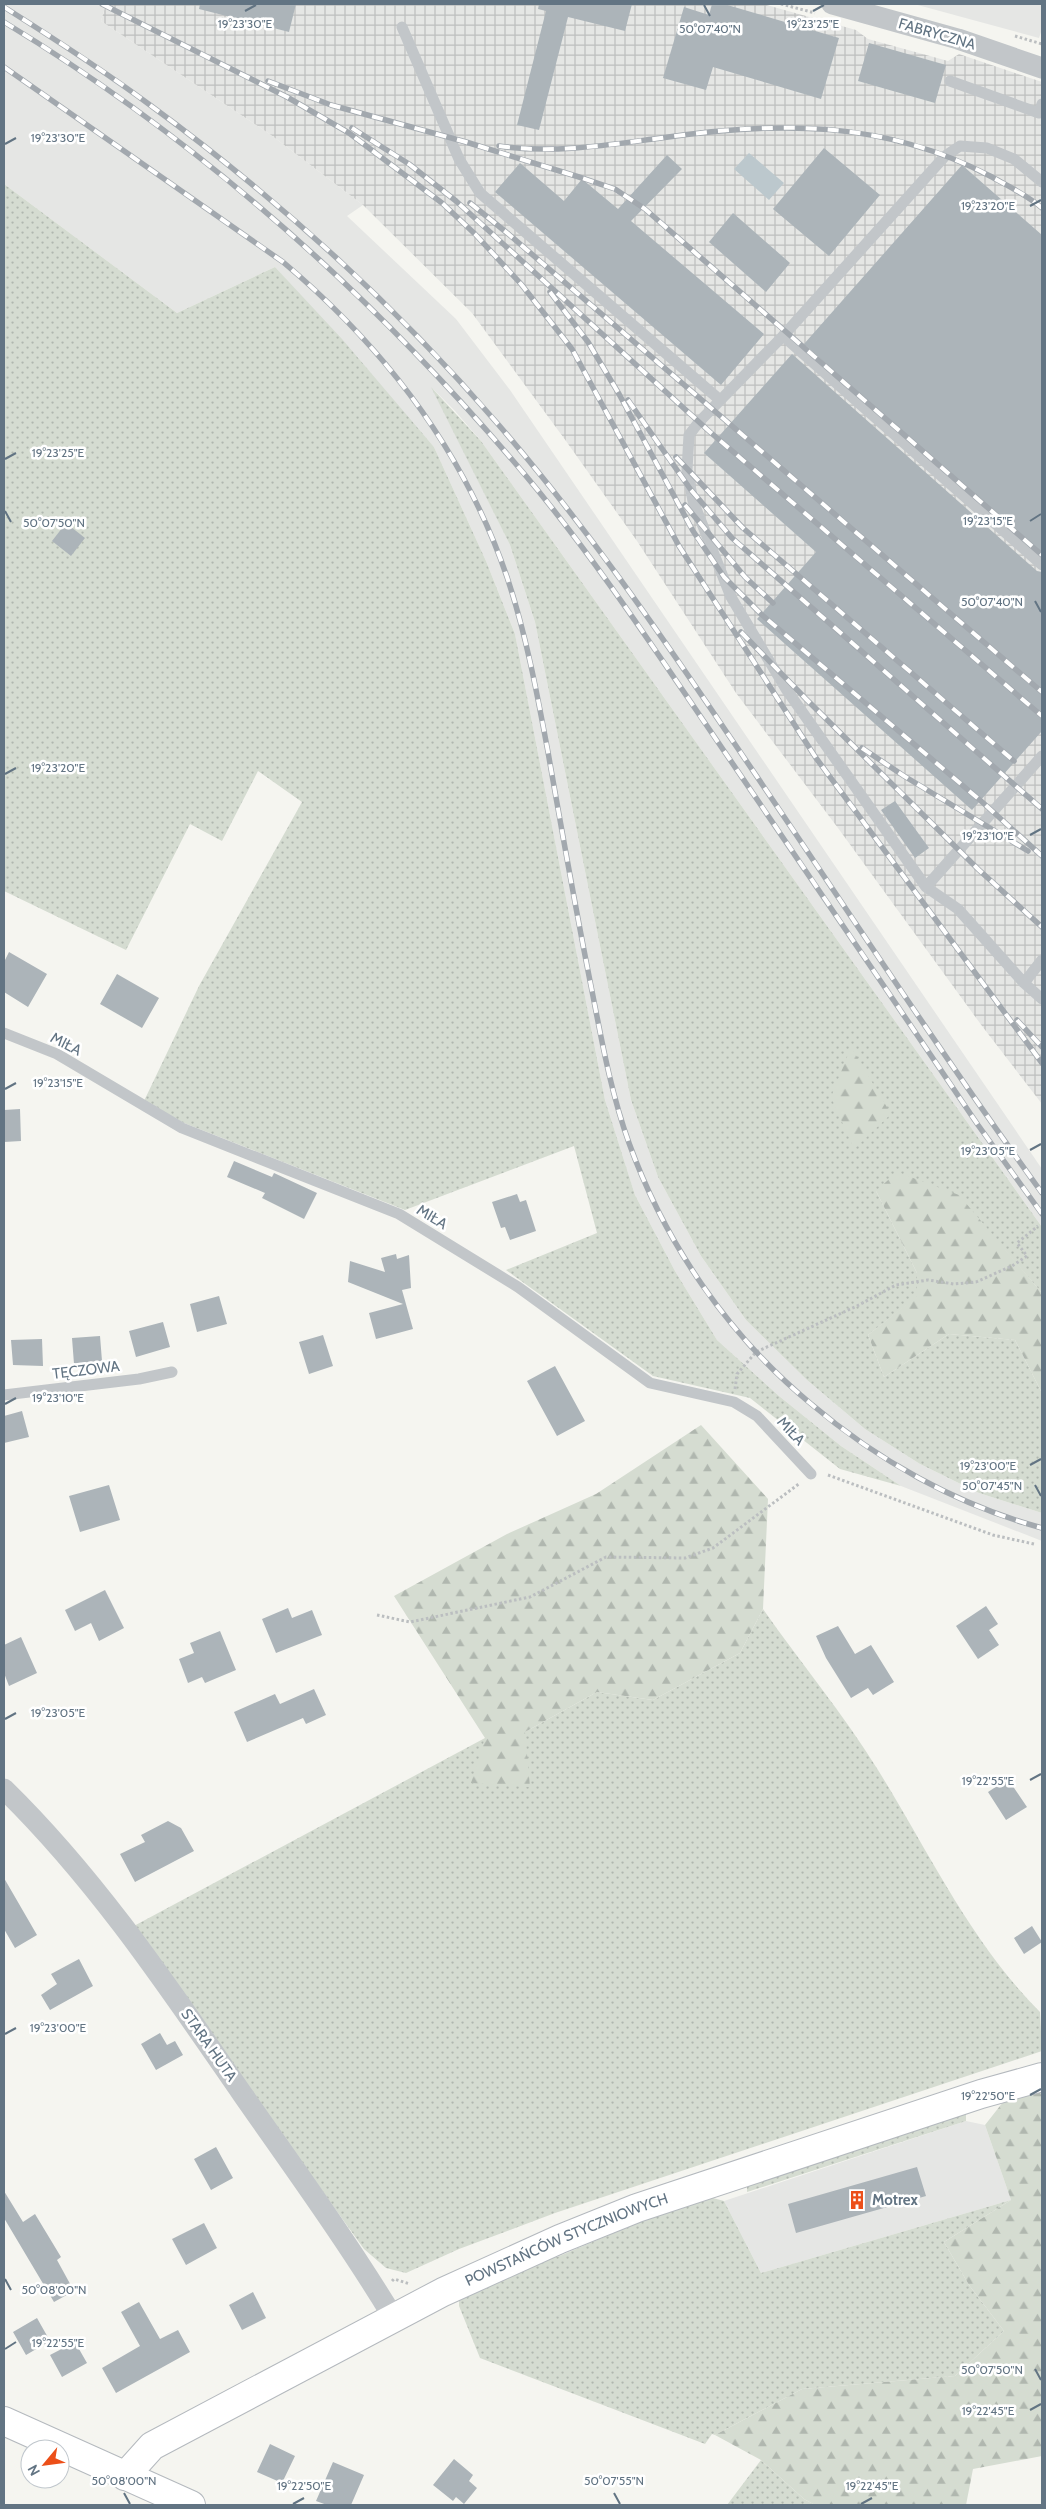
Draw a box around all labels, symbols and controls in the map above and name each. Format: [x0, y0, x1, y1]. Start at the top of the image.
street label: FABRYCZNA [896, 14, 978, 54]
text: 19°23'30"E [218, 16, 273, 31]
text: 19°23'25"E [787, 16, 840, 31]
text: 50°07'40"N [679, 21, 741, 36]
text: 19°23'30"E [31, 130, 86, 145]
text: 19°23'20"E [961, 198, 1015, 213]
text: 19°23'25"E [32, 445, 85, 460]
text: 19°23'15"E [963, 513, 1013, 528]
text: 50°07'50"N [23, 515, 85, 530]
text: 50°07'40"N [961, 594, 1023, 609]
text: 19°23'20"E [31, 760, 85, 775]
text: 19°23'10"E [962, 828, 1014, 843]
street label: MIŁA [47, 1029, 85, 1060]
text: 19°23'15"E [33, 1075, 83, 1090]
text: 19°23'05"E [961, 1143, 1016, 1158]
street label: MIŁA [413, 1201, 451, 1234]
street label: TĘCZOWA [51, 1357, 121, 1383]
text: 19°23'10"E [32, 1390, 84, 1405]
street label: MIŁA [773, 1413, 809, 1450]
text: 19°23'00"E [960, 1458, 1017, 1473]
text: 50°07'45"N [962, 1478, 1022, 1493]
text: 19°23'05"E [31, 1705, 86, 1720]
text: 19°22'55"E [962, 1773, 1015, 1788]
street label: STARA HUTA [177, 2005, 241, 2085]
text: 19°23'00"E [30, 2020, 87, 2035]
text: 19°22'50"E [961, 2088, 1015, 2103]
street label: POWSTAŃCÓW STYCZNIOWYCH [462, 2189, 670, 2290]
building icon: Motrex [846, 2189, 868, 2211]
place label: Motrex [872, 2191, 918, 2209]
text: 50°08'00"N [21, 2282, 87, 2297]
text: 19°22'55"E [32, 2335, 85, 2350]
text: 50°07'50"N [961, 2362, 1023, 2377]
text: 19°22'45"E [962, 2403, 1015, 2418]
north arrow [20, 2439, 70, 2489]
text: N [23, 2462, 44, 2479]
text: 50°08'00"N [91, 2473, 157, 2488]
text: 50°07'55"N [584, 2473, 644, 2488]
text: 19°22'50"E [277, 2478, 331, 2493]
text: 19°22'45"E [846, 2478, 899, 2493]

